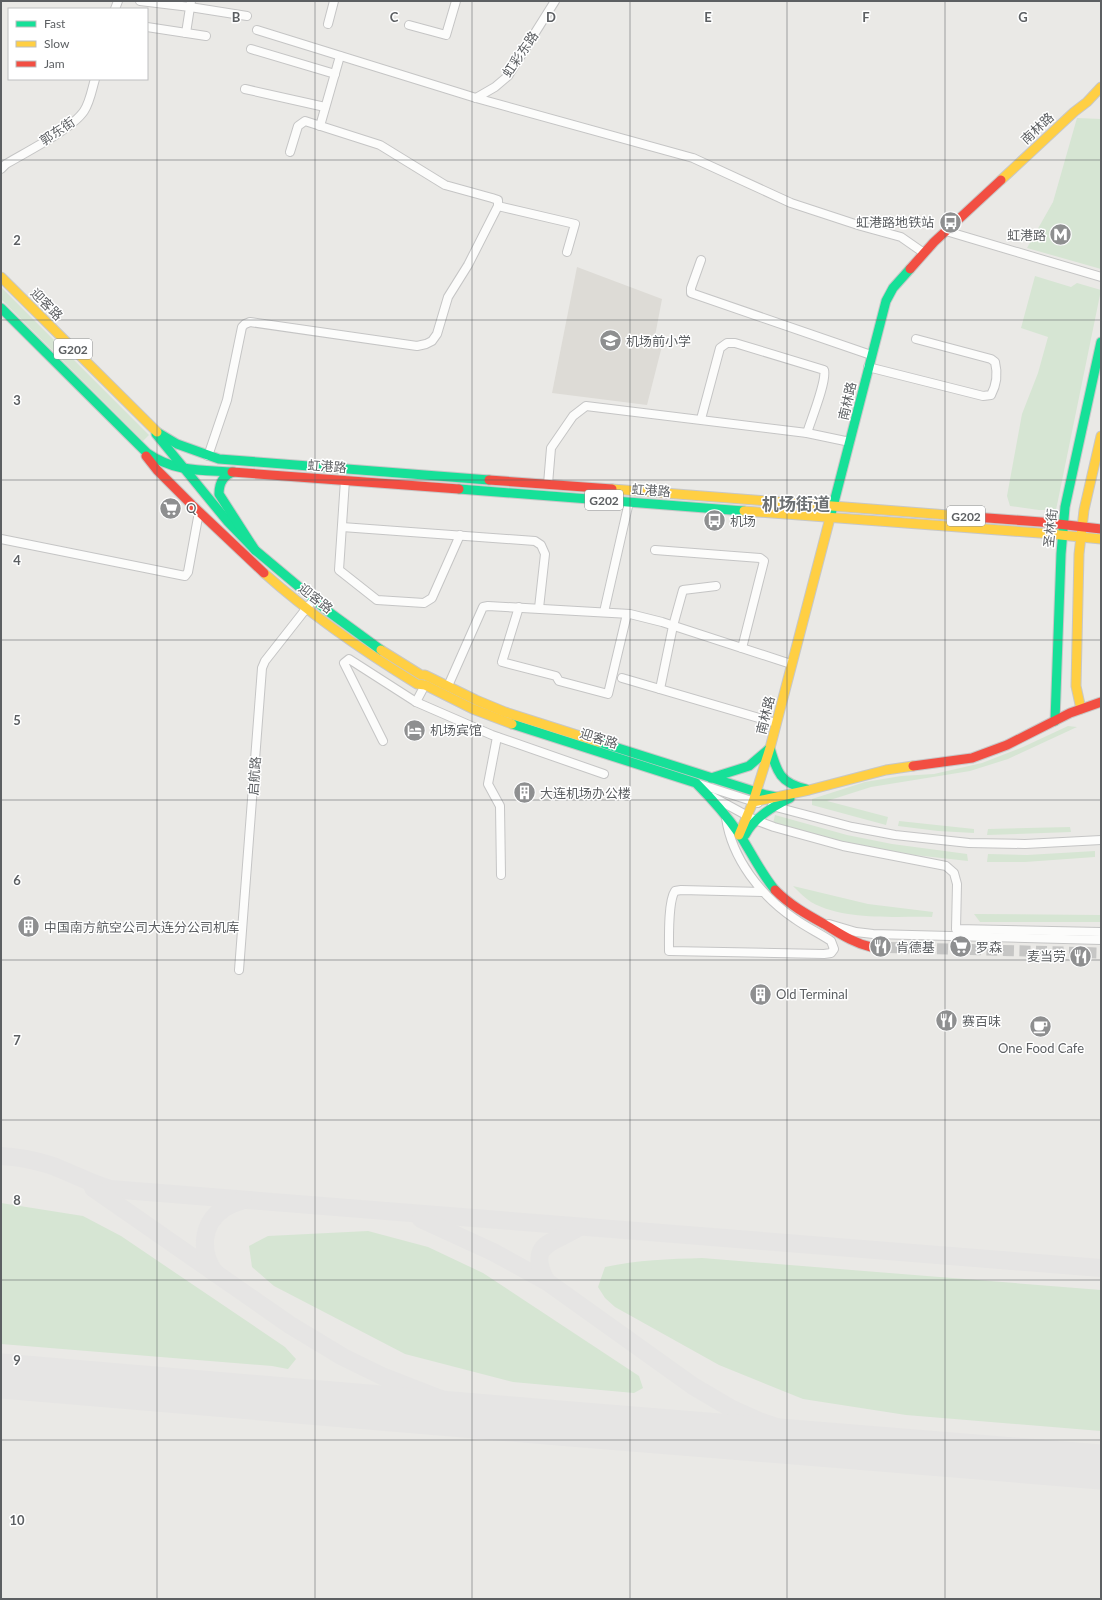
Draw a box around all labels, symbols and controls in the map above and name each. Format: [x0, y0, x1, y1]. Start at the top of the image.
legend [8, 8, 148, 80]
text: B [232, 9, 241, 25]
text: C [390, 9, 399, 25]
text: D [546, 9, 556, 25]
text: E [704, 9, 712, 25]
text: F [862, 9, 870, 25]
text: G [1018, 9, 1028, 25]
text: Fast [44, 16, 66, 31]
street label: 虹彩东路 [499, 28, 541, 80]
text: Slow [44, 36, 70, 51]
text: Jam [44, 56, 65, 71]
street label: 南林路 [1017, 109, 1057, 147]
street label: 郭东街 [36, 113, 78, 149]
bus stop icon: 虹港路地铁站 [937, 209, 963, 235]
place label: 虹港路地铁站 [856, 214, 934, 230]
metro station icon: 虹港路 [1048, 222, 1074, 248]
place label: 虹港路 [1007, 227, 1046, 243]
text: 2 [13, 232, 21, 248]
street label: 迎客路 [28, 285, 66, 323]
school or university icon: 机场前小学 [597, 328, 623, 354]
place label: 机场前小学 [626, 333, 691, 349]
road number: G202 [54, 339, 92, 359]
street label: 南林路 [835, 380, 859, 422]
text: 3 [13, 392, 21, 408]
street label: 虹港路 [307, 457, 347, 475]
street label: 虹港路 [631, 481, 671, 499]
road number: G202 [585, 490, 623, 510]
district label: 机场街道 [762, 493, 830, 514]
supermarket icon: Q [158, 495, 184, 521]
place label: Q [186, 500, 197, 516]
road number: G202 [947, 506, 985, 526]
bus stop icon: 机场 [701, 508, 727, 534]
street label: 圣林街 [1040, 508, 1060, 548]
place label: 机场 [730, 513, 756, 529]
text: 4 [13, 552, 21, 568]
street label: 迎客路 [296, 580, 336, 616]
street label: 南林路 [753, 694, 777, 736]
text: 5 [13, 712, 21, 728]
hotel icon: 机场宾馆 [402, 717, 428, 743]
place label: 机场宾馆 [430, 722, 482, 738]
street label: 迎客路 [578, 725, 620, 751]
street label: 启航路 [245, 756, 263, 796]
building icon: 大连机场办公楼 [512, 780, 538, 806]
place label: 大连机场办公楼 [540, 785, 631, 801]
text: 6 [13, 872, 21, 888]
building icon: 中国南方航空公司大连分公司机库 [15, 914, 41, 940]
place label: 中国南方航空公司大连分公司机库 [44, 919, 239, 935]
restaurant icon: 肯德基 [867, 934, 893, 960]
supermarket icon: 罗森 [947, 934, 973, 960]
place label: 肯德基 [896, 939, 935, 955]
place label: 罗森 [976, 939, 1002, 955]
restaurant icon: 麦当劳 [1068, 943, 1094, 969]
place label: 麦当劳 [1027, 948, 1066, 964]
building icon: Old Terminal [748, 981, 774, 1007]
place label: Old Terminal [776, 986, 848, 1002]
restaurant icon: 赛百味 [934, 1008, 960, 1034]
place label: 赛百味 [962, 1013, 1001, 1029]
cafe icon: One Food Cafe [1028, 1013, 1054, 1039]
text: 7 [13, 1032, 21, 1048]
place label: One Food Cafe [998, 1040, 1084, 1056]
text: 8 [13, 1192, 21, 1208]
text: 9 [13, 1352, 21, 1368]
text: 10 [9, 1512, 25, 1528]

